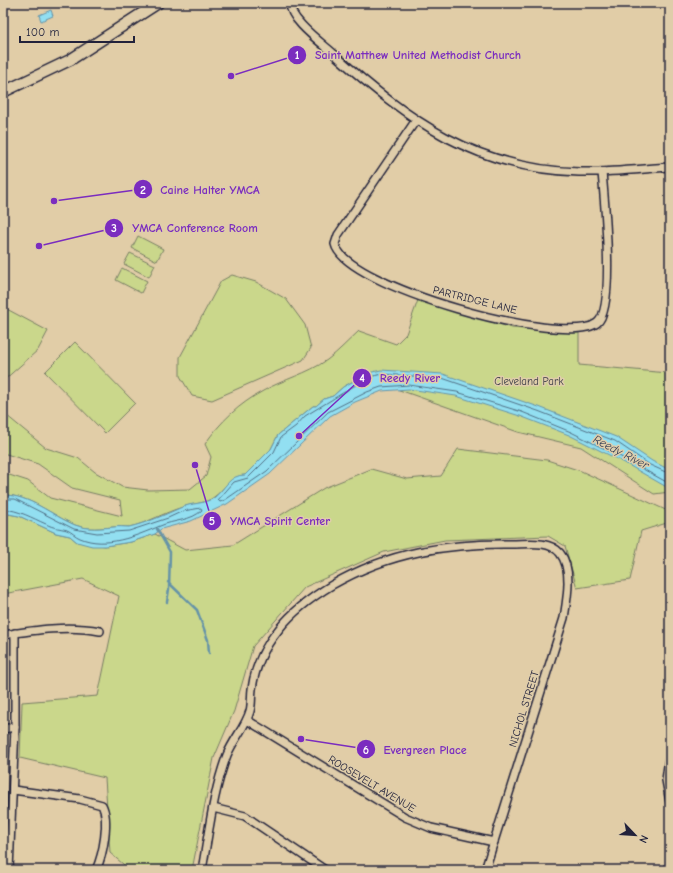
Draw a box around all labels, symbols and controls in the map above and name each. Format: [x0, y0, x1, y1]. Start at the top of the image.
scale bar [20, 18, 134, 44]
text: 100 m [26, 25, 59, 39]
callout: Saint Matthew United Methodist Church [287, 43, 529, 67]
text: 1 [295, 48, 300, 62]
text: Saint Matthew United Methodist Church [315, 48, 521, 62]
callout: Caine Halter YMCA [133, 177, 268, 201]
text: 2 [140, 183, 146, 197]
text: Caine Halter YMCA [160, 183, 260, 197]
callout: YMCA Conference Room [104, 216, 265, 240]
text: 3 [111, 221, 117, 235]
text: YMCA Conference Room [132, 221, 258, 235]
street label: PARTRIDGE LANE [432, 283, 519, 317]
callout: Reedy River [352, 366, 449, 390]
text: 4 [359, 371, 365, 385]
text: Reedy River [380, 371, 440, 385]
park label: Cleveland Park [494, 375, 564, 388]
water label: Reedy River [591, 432, 652, 473]
callout: YMCA Spirit Center [202, 509, 338, 533]
text: 5 [209, 514, 215, 528]
text: YMCA Spirit Center [230, 514, 330, 528]
street label: NICHOL STREET [506, 669, 542, 749]
callout: Evergreen Place [356, 737, 475, 761]
text: 6 [363, 743, 369, 757]
text: Evergreen Place [383, 743, 467, 757]
street label: ROOSEVELT AVENUE [326, 753, 418, 815]
north arrow [615, 815, 655, 855]
text: N [636, 833, 651, 845]

